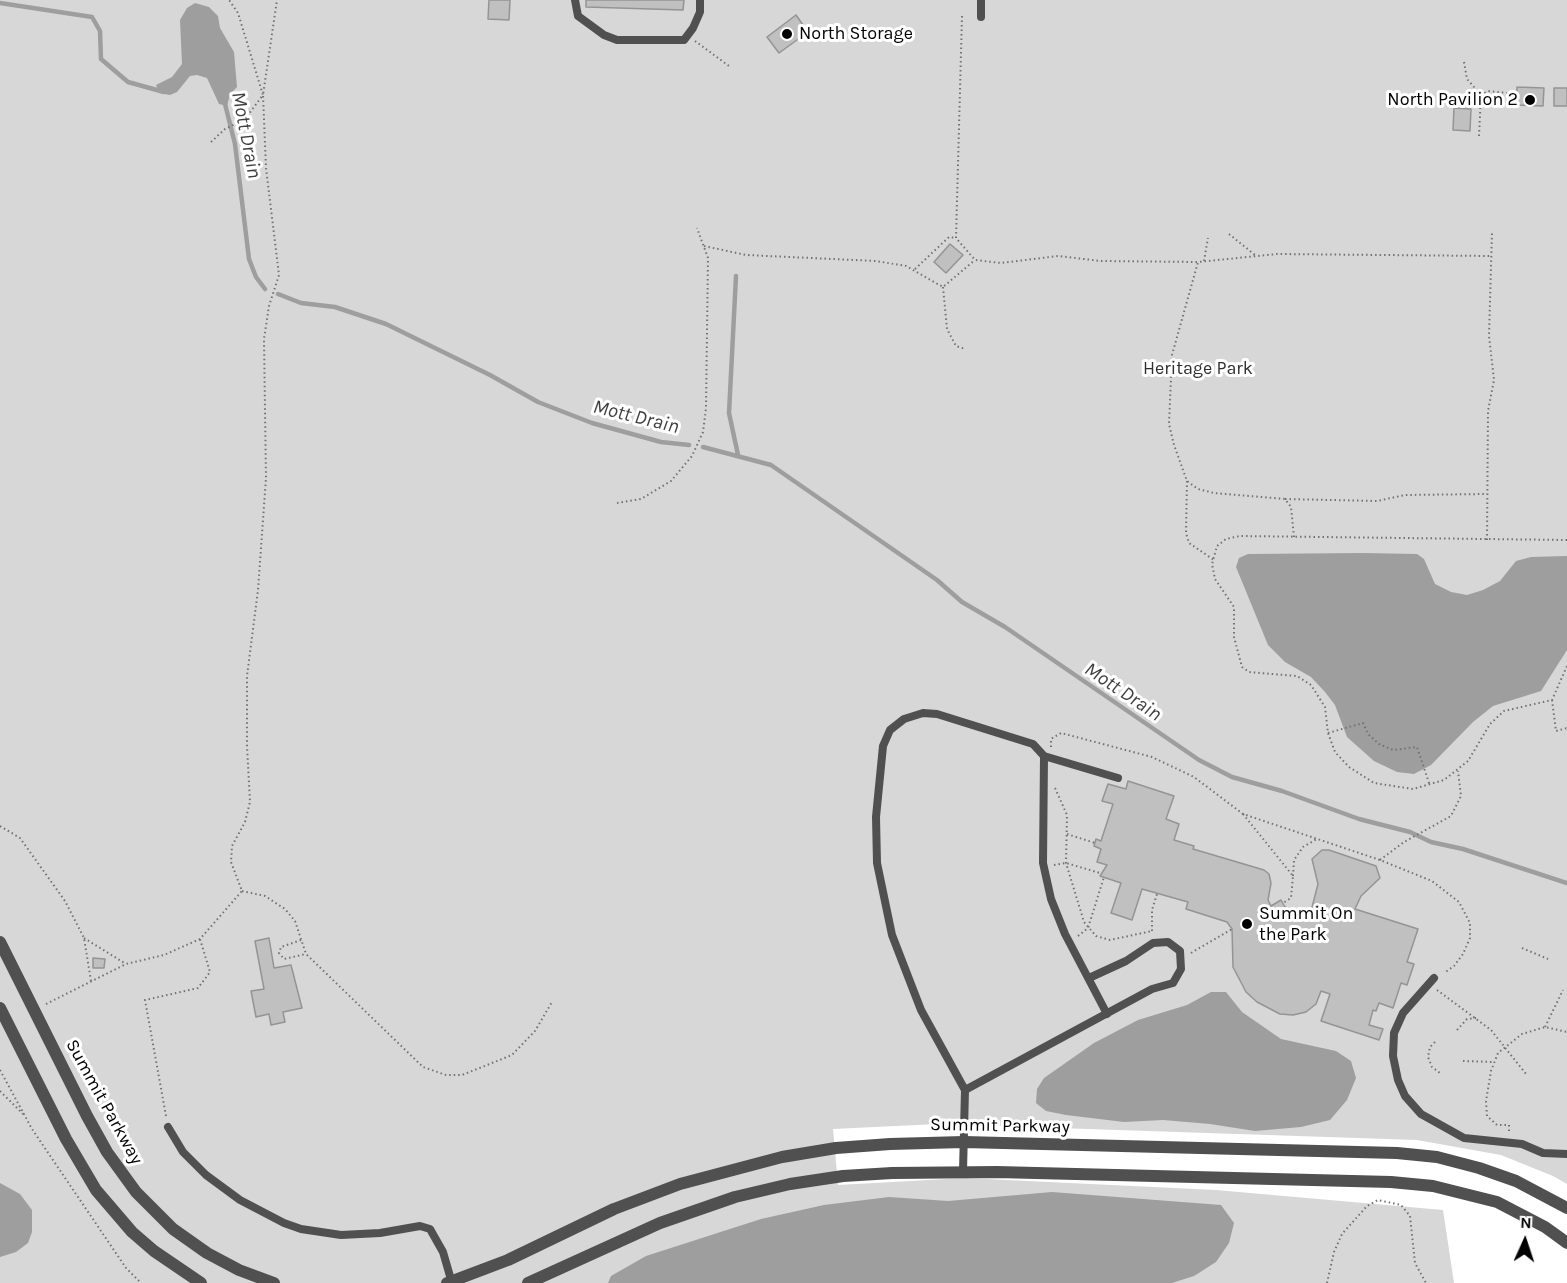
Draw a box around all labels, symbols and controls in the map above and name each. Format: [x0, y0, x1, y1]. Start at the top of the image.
place label: North Storage [799, 23, 913, 45]
marker: North Storage [780, 27, 794, 41]
place label: North Pavilion 2 [1387, 89, 1518, 111]
water label: Mott Drain [226, 90, 266, 180]
marker: North Pavilion 2 [1523, 93, 1537, 107]
park label: Heritage Park [1143, 358, 1253, 380]
water label: Mott Drain [590, 395, 682, 439]
water label: Mott Drain [1080, 657, 1166, 727]
place label: Summit On the Park [1259, 903, 1353, 946]
marker: Summit On the Park [1240, 917, 1254, 931]
street label: Summit Parkway [61, 1036, 147, 1168]
street label: Summit Parkway [930, 1114, 1070, 1138]
north arrow [1495, 1211, 1555, 1271]
text: N [1520, 1213, 1532, 1232]

